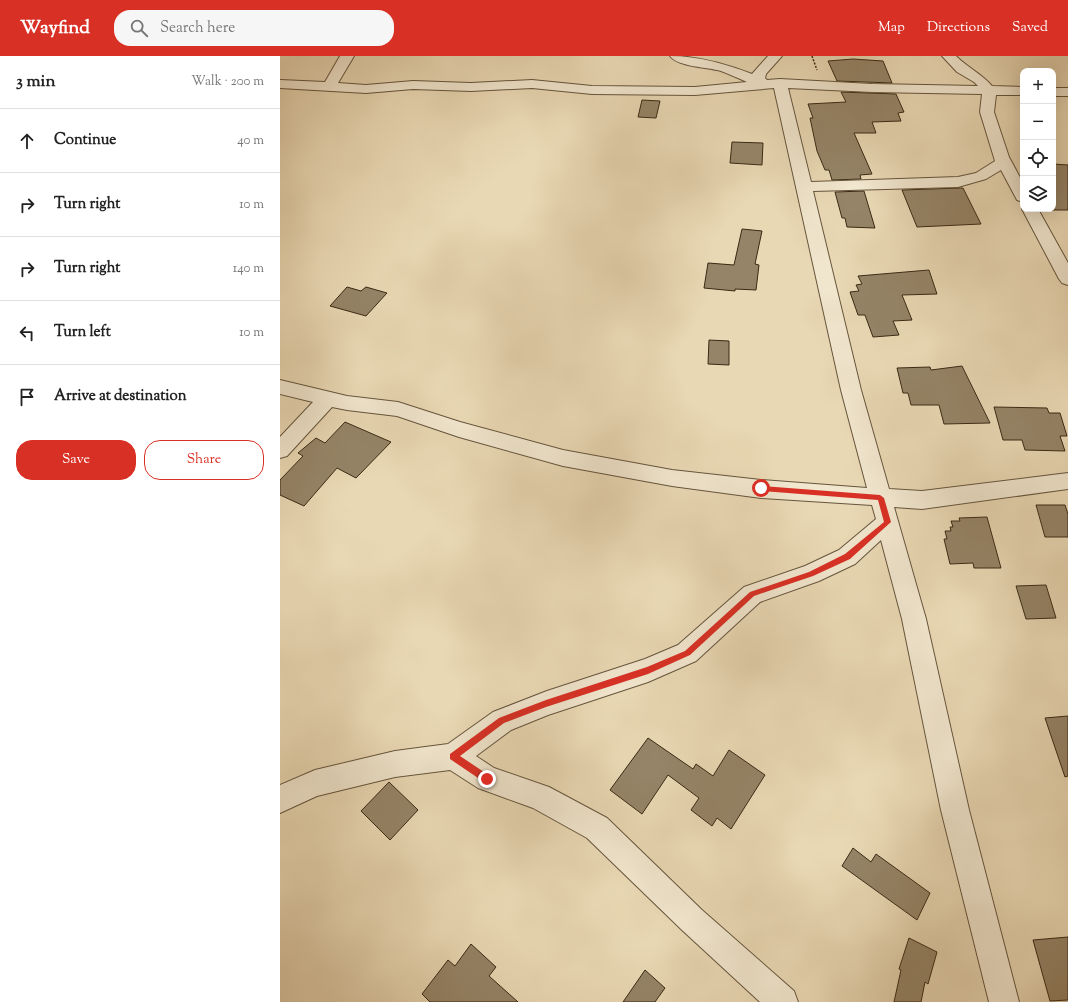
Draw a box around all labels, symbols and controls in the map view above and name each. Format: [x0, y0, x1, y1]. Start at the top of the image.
search box [114, 10, 394, 46]
text: Wayfind [20, 15, 90, 42]
icon: search [128, 17, 150, 39]
text: Search here [160, 18, 235, 39]
text: Map [878, 18, 905, 38]
text: Directions [927, 18, 990, 38]
text: Saved [1012, 18, 1048, 38]
map controls [1020, 68, 1056, 212]
button: + [1020, 68, 1056, 104]
text: 3 min [16, 70, 55, 94]
text: Walk · 200 m [191, 73, 264, 91]
button: − [1020, 104, 1056, 140]
icon: ahead [16, 130, 38, 152]
text: Continue [54, 130, 116, 151]
text: 40 m [237, 132, 264, 150]
button: locate [1020, 140, 1056, 176]
button: layers [1020, 176, 1056, 212]
icon: right [16, 194, 38, 216]
text: Turn right [54, 194, 120, 215]
text: 10 m [239, 196, 264, 214]
icon: right [16, 258, 38, 280]
text: Turn right [54, 258, 120, 279]
text: 140 m [233, 260, 264, 278]
icon: left [16, 322, 38, 344]
text: Turn left [54, 322, 111, 343]
text: 10 m [239, 324, 264, 342]
icon: arrive [16, 386, 38, 408]
text: Arrive at destination [54, 386, 187, 407]
button: Save [16, 440, 136, 480]
button: Share [144, 440, 264, 480]
route start [752, 479, 770, 497]
route end [478, 770, 496, 788]

